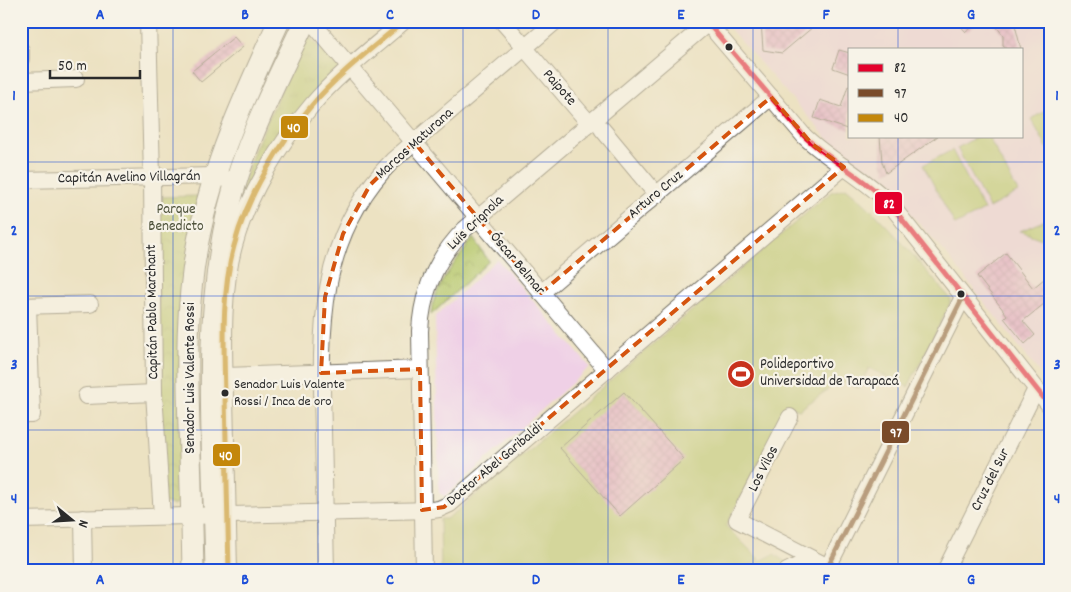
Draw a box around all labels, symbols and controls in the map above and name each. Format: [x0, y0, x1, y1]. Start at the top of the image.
text: A [96, 4, 105, 27]
text: B [241, 4, 249, 27]
text: C [386, 4, 394, 27]
text: D [532, 4, 541, 27]
text: E [677, 4, 685, 27]
text: F [822, 4, 830, 27]
text: G [967, 4, 975, 27]
unlabelled marker [724, 42, 734, 52]
scale bar [50, 48, 140, 80]
legend [848, 48, 1024, 138]
text: 50 m [58, 56, 87, 78]
text: 82 [894, 58, 907, 80]
street label: Paipote [537, 65, 581, 111]
text: 97 [894, 84, 907, 106]
text: 1 [12, 85, 16, 108]
text: 1 [1055, 85, 1059, 108]
street label: Marcos Maturana [371, 102, 460, 185]
text: 40 [894, 108, 908, 130]
line badge: 40 [280, 115, 309, 139]
text: 40 [287, 119, 301, 139]
street label: Arturo Cruz [623, 165, 689, 225]
street label: Capitán Avelino Villagrán [58, 166, 201, 190]
street label: Luis Crignola [443, 190, 510, 256]
line badge: 82 [874, 191, 903, 215]
text: 82 [883, 195, 895, 215]
park label: Parque Benedicto [148, 199, 204, 238]
text: 2 [11, 220, 18, 243]
text: 2 [1054, 220, 1061, 243]
street label: Óscar Belmar [484, 228, 550, 301]
street label: Capitán Pablo Marchant [141, 244, 165, 380]
unlabelled marker [956, 289, 966, 299]
street label: Senador Luis Valente Rossi [180, 302, 202, 454]
text: 3 [10, 354, 18, 377]
place label: Polideportivo Universidad de Tarapacá [760, 354, 900, 393]
text: 3 [1053, 354, 1061, 377]
sports icon: Polideportivo Universidad de Tarapacá [726, 359, 756, 389]
place label: Senador Luis Valente Rossi / Inca de oro [234, 375, 345, 412]
marker: Senador Luis Valente Rossi / Inca de oro [220, 388, 230, 398]
street label: Doctor Abel Garibaldi [442, 418, 548, 512]
line badge: 97 [881, 420, 910, 444]
text: 97 [890, 424, 903, 444]
street label: Los Vilos [743, 442, 785, 496]
line badge: 40 [212, 443, 241, 467]
street label: Cruz del Sur [966, 444, 1016, 515]
text: 40 [219, 447, 233, 467]
text: 4 [11, 488, 17, 511]
text: 4 [1054, 488, 1060, 511]
north arrow [48, 494, 98, 544]
text: N [72, 517, 93, 530]
text: A [96, 569, 105, 592]
text: B [241, 569, 249, 592]
text: C [386, 569, 394, 592]
text: D [532, 569, 541, 592]
text: E [677, 569, 685, 592]
text: F [822, 569, 830, 592]
text: G [967, 569, 975, 592]

